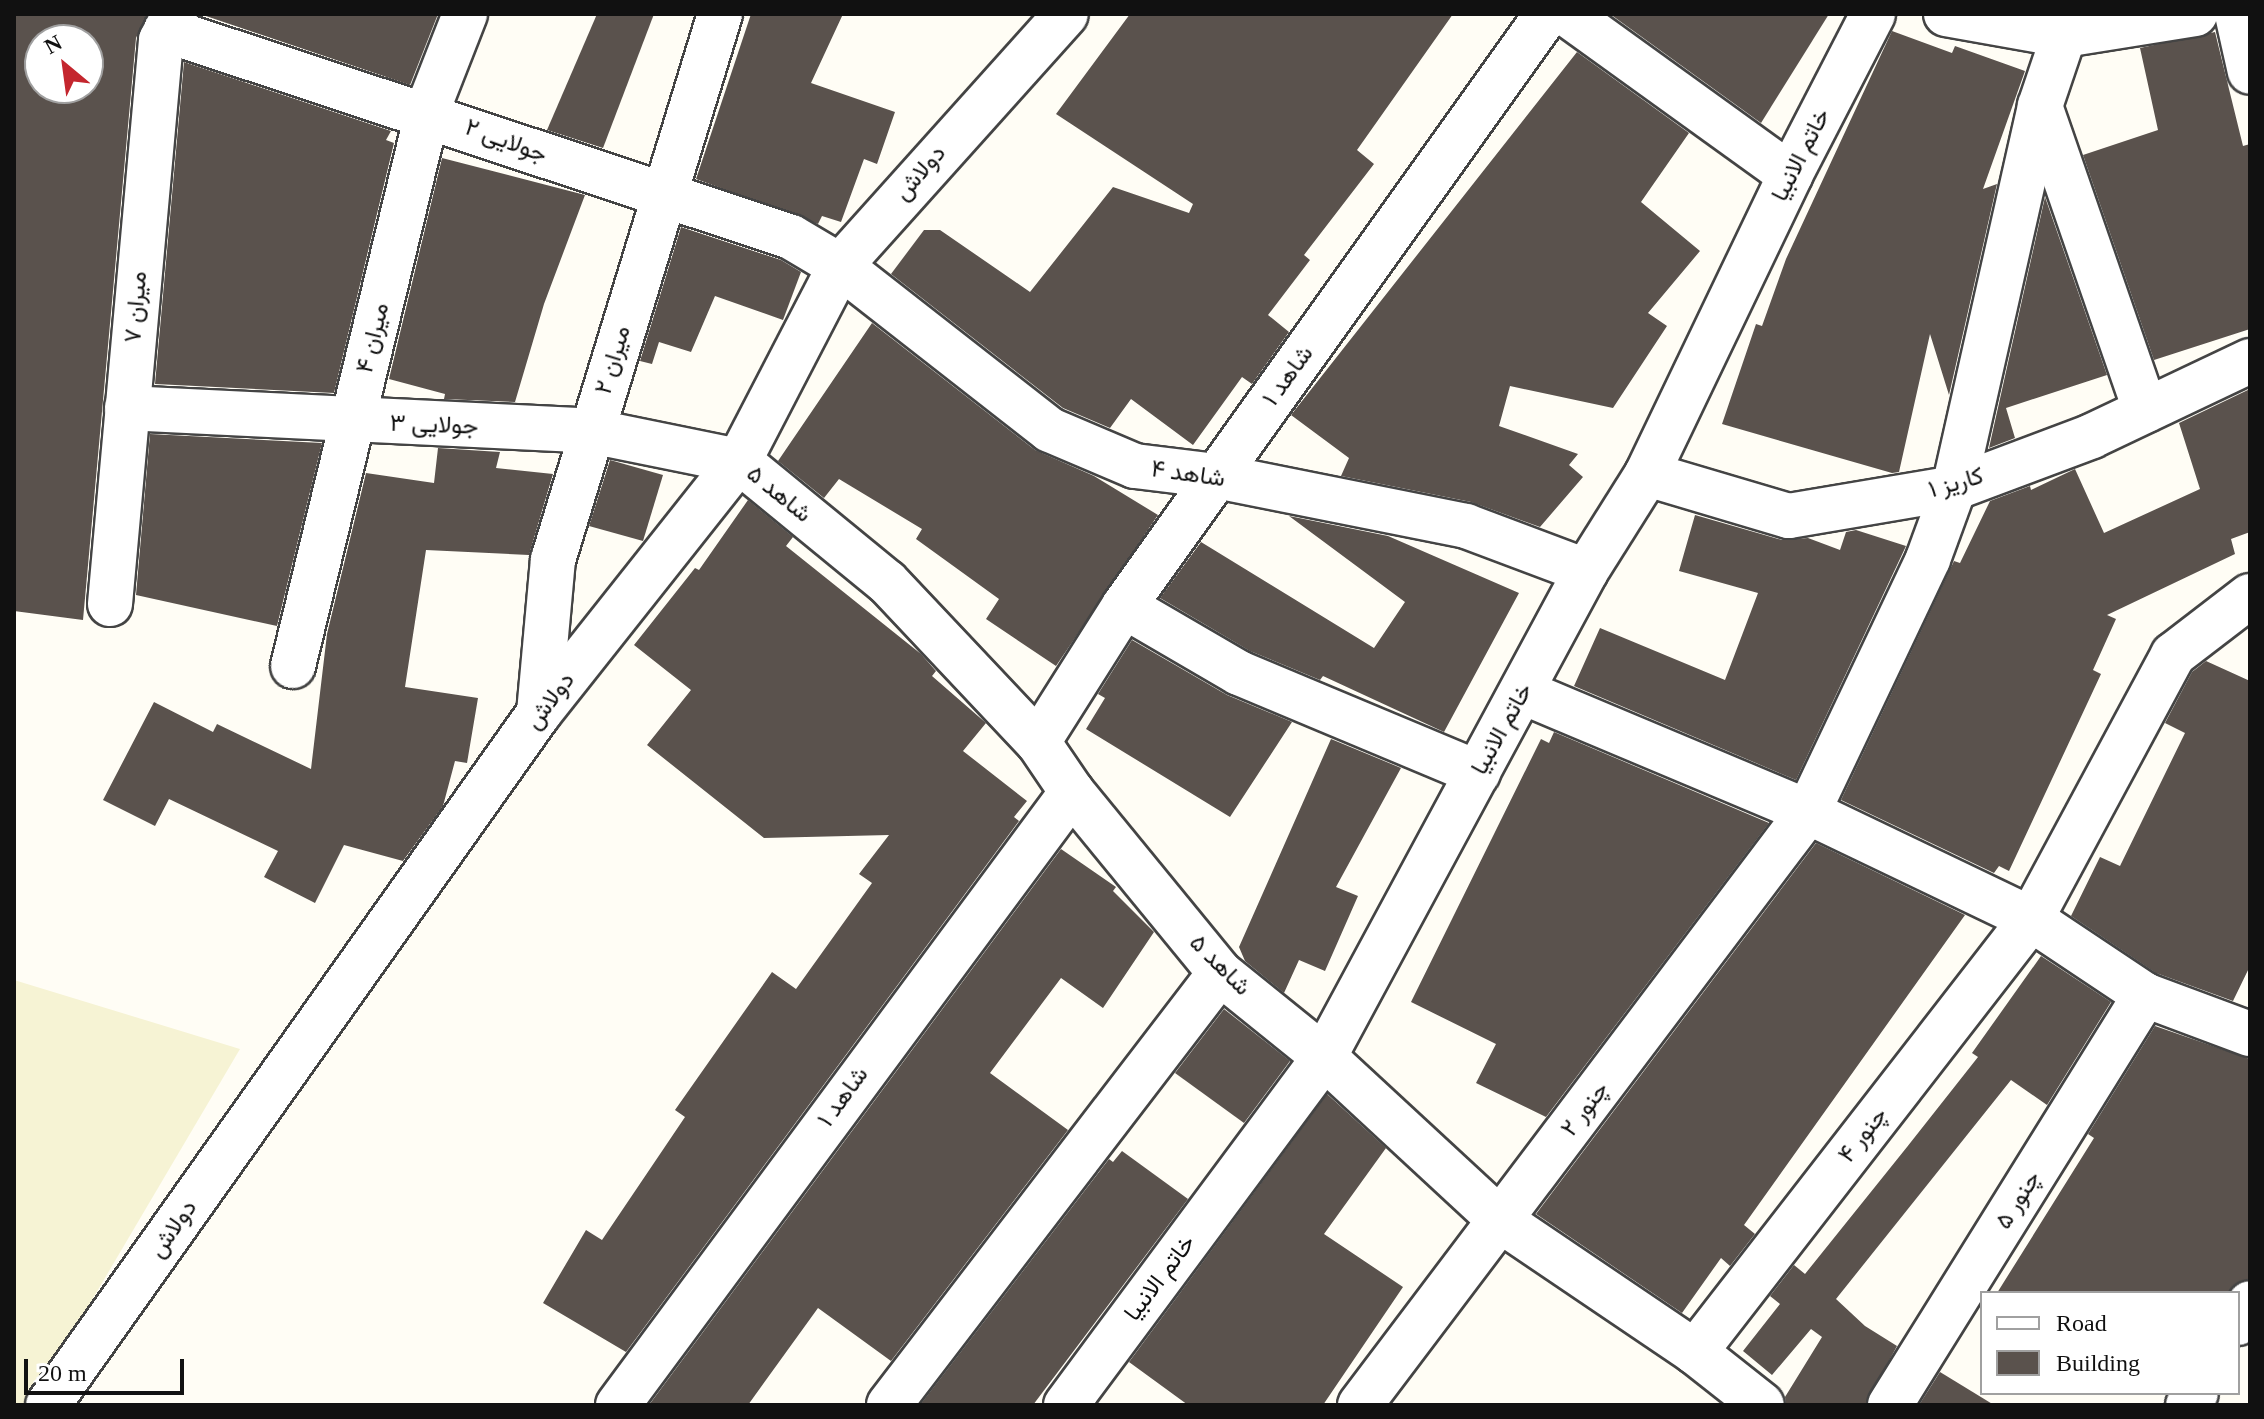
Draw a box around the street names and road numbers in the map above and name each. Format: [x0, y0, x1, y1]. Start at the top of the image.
street label: خاتم الانبیا [1765, 104, 1837, 206]
street label: جولایی ۲ [461, 113, 551, 169]
street label: دولاش [888, 139, 952, 207]
street label: میران ۷ [119, 270, 153, 344]
street label: میران ۴ [350, 300, 396, 376]
street label: میران ۲ [589, 322, 637, 398]
street label: شاهد ۱ [1256, 340, 1320, 412]
street label: جولایی ۳ [389, 409, 479, 441]
street label: شاهد ۴ [1149, 455, 1227, 493]
street label: شاهد ۵ [741, 459, 817, 529]
street label: کاریز ۱ [1925, 461, 1987, 505]
street label: دولاش [519, 667, 581, 735]
street label: خاتم الانبیا [1465, 678, 1539, 780]
street label: شاهد ۵ [1183, 928, 1257, 1002]
street label: شاهد ۱ [811, 1061, 875, 1133]
street label: چنور ۲ [1555, 1076, 1615, 1142]
street label: چنور ۴ [1832, 1101, 1894, 1169]
street label: چنور ۵ [1989, 1166, 2047, 1234]
street label: دولاش [143, 1194, 203, 1264]
street label: خاتم الانبیا [1118, 1229, 1202, 1327]

